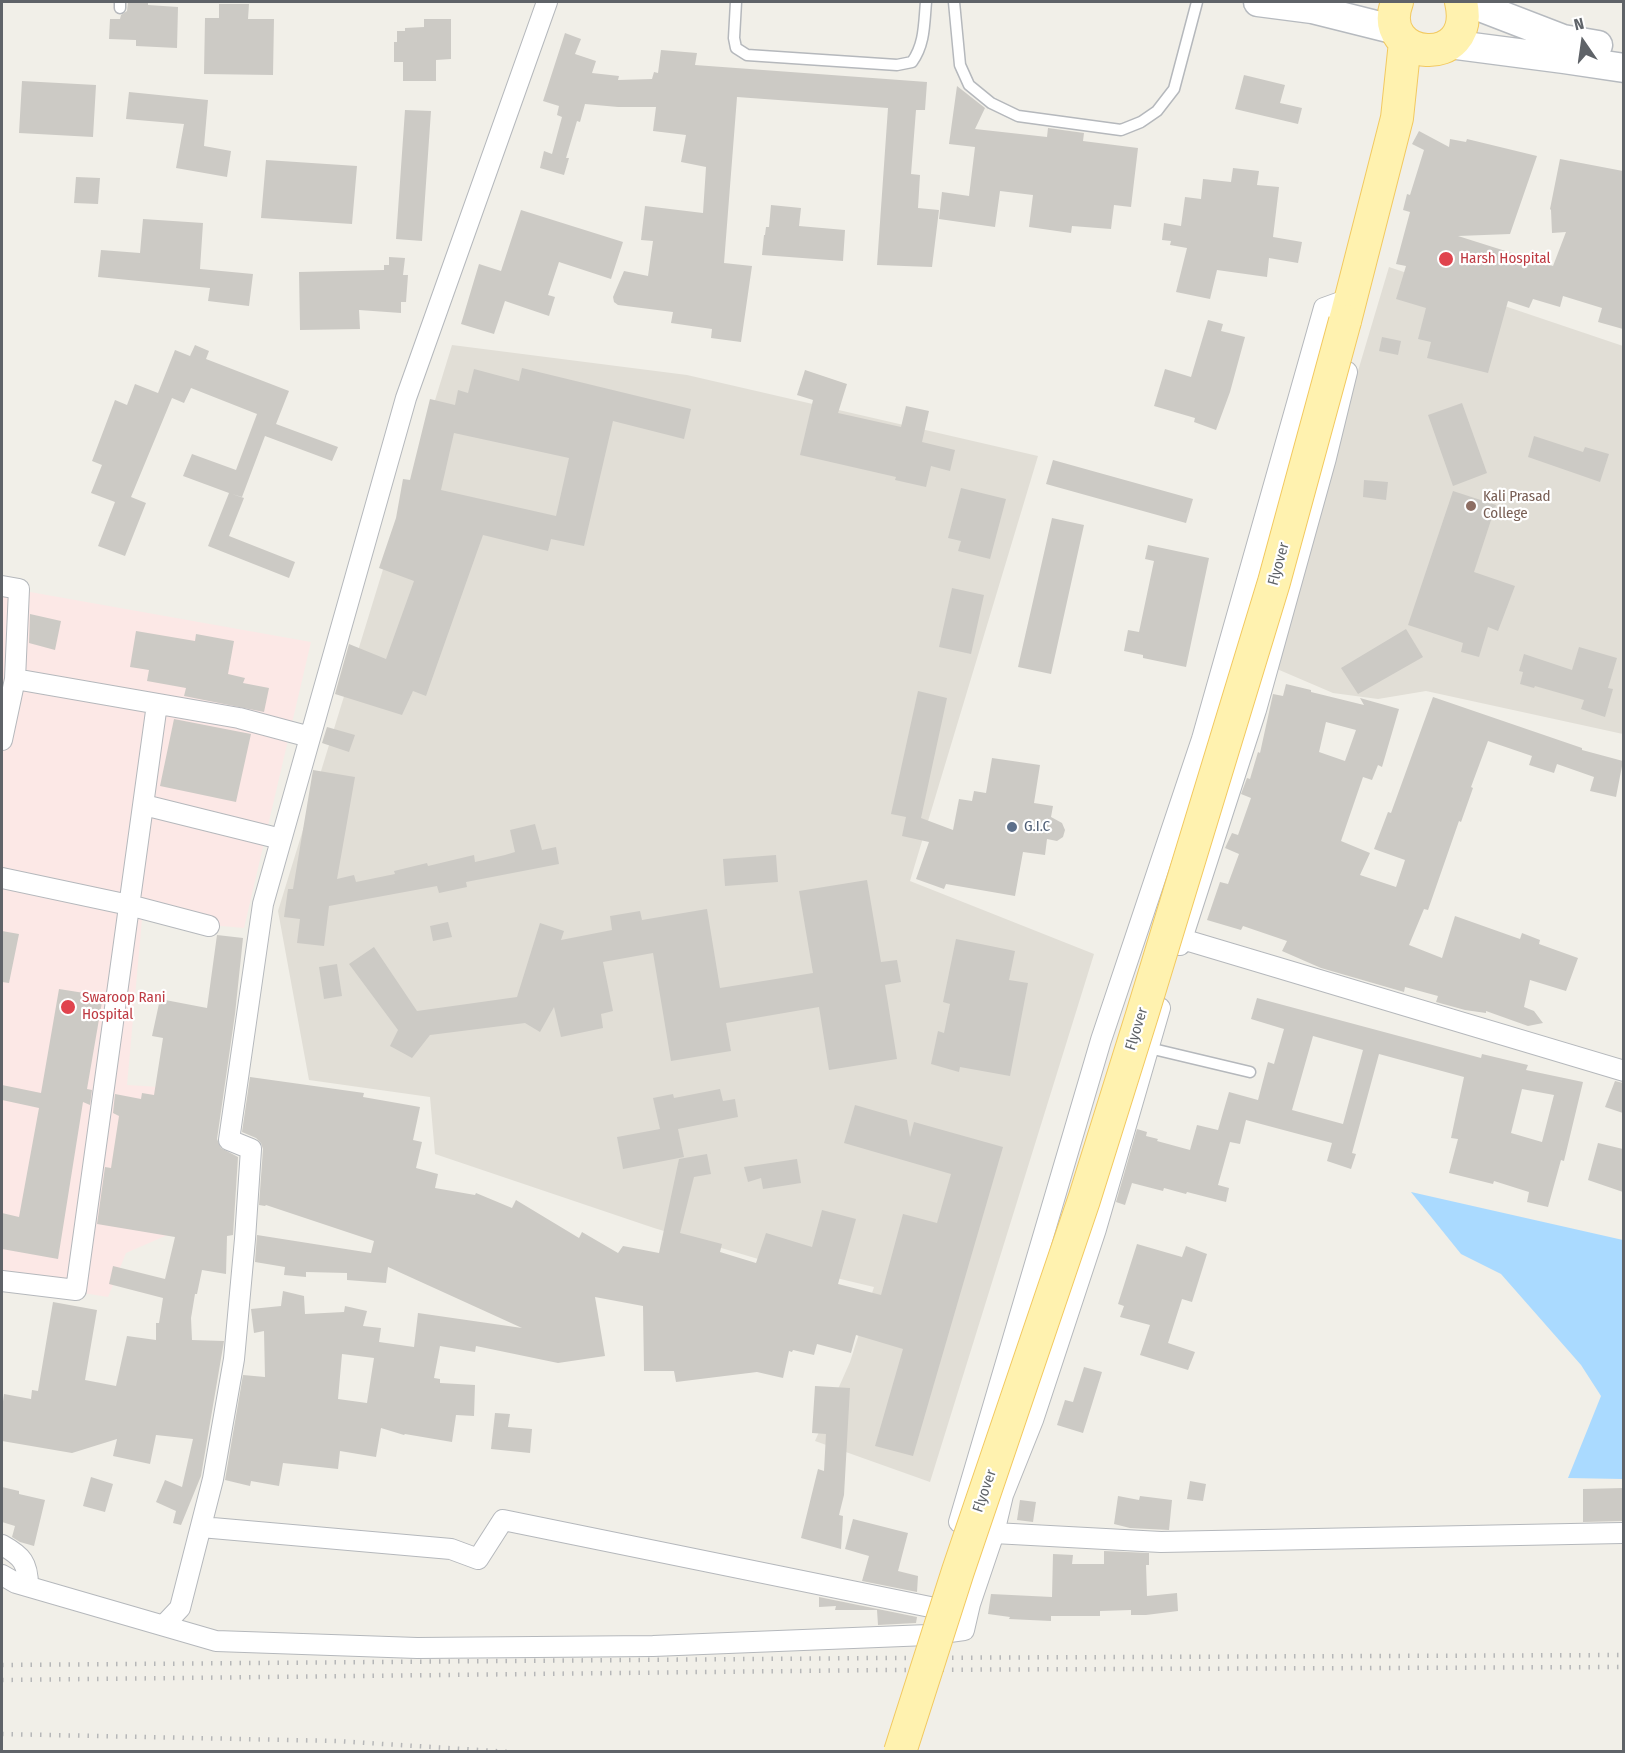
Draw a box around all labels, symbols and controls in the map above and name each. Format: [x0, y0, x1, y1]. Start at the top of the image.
north arrow [1553, 12, 1613, 72]
text: N [1572, 14, 1586, 34]
marker: Harsh Hospital [1437, 250, 1455, 268]
place label: Harsh Hospital [1460, 250, 1550, 268]
place label: Kali Prasad College [1483, 488, 1551, 523]
marker: Kali Prasad College [1464, 499, 1478, 513]
street label: Flyover [1265, 540, 1293, 588]
place label: G.I.C [1024, 818, 1050, 836]
marker: G.I.C [1005, 820, 1019, 834]
place label: Swaroop Rani Hospital [82, 989, 166, 1024]
marker: Swaroop Rani Hospital [59, 998, 77, 1016]
street label: Flyover [1122, 1005, 1152, 1053]
street label: Flyover [969, 1467, 1001, 1515]

